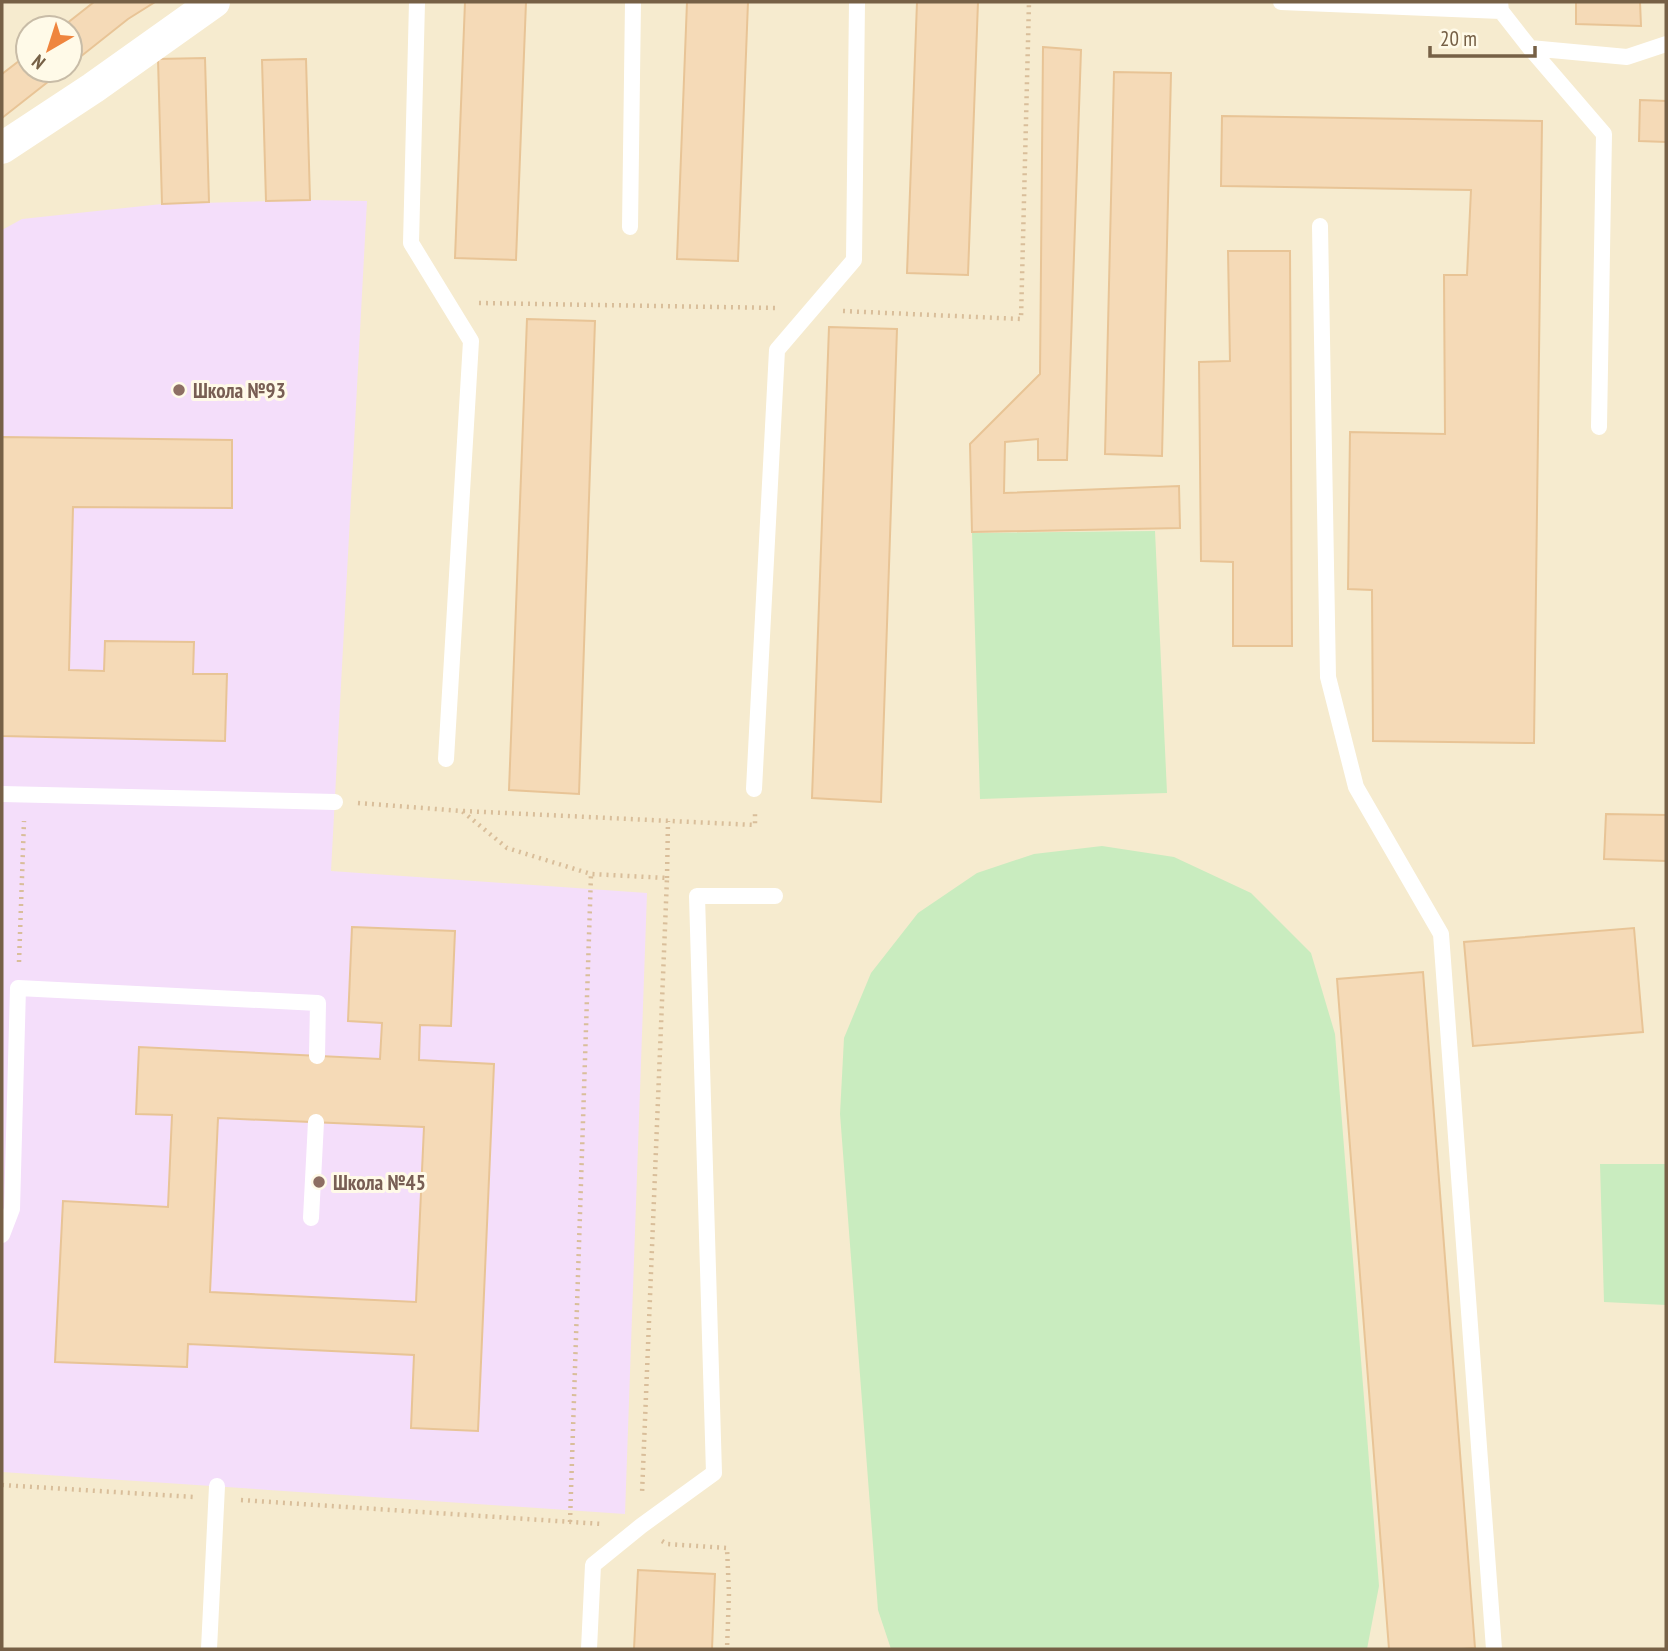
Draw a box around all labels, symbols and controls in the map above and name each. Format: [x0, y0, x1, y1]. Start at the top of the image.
north arrow [14, 14, 84, 84]
scale bar [1430, 14, 1535, 58]
text: 20 m [1440, 25, 1477, 52]
text: N [27, 50, 50, 75]
place label: Школа №93 [193, 377, 286, 404]
marker: Школа №93 [171, 382, 187, 398]
place label: Школа №45 [333, 1169, 426, 1196]
marker: Школа №45 [311, 1174, 327, 1190]

